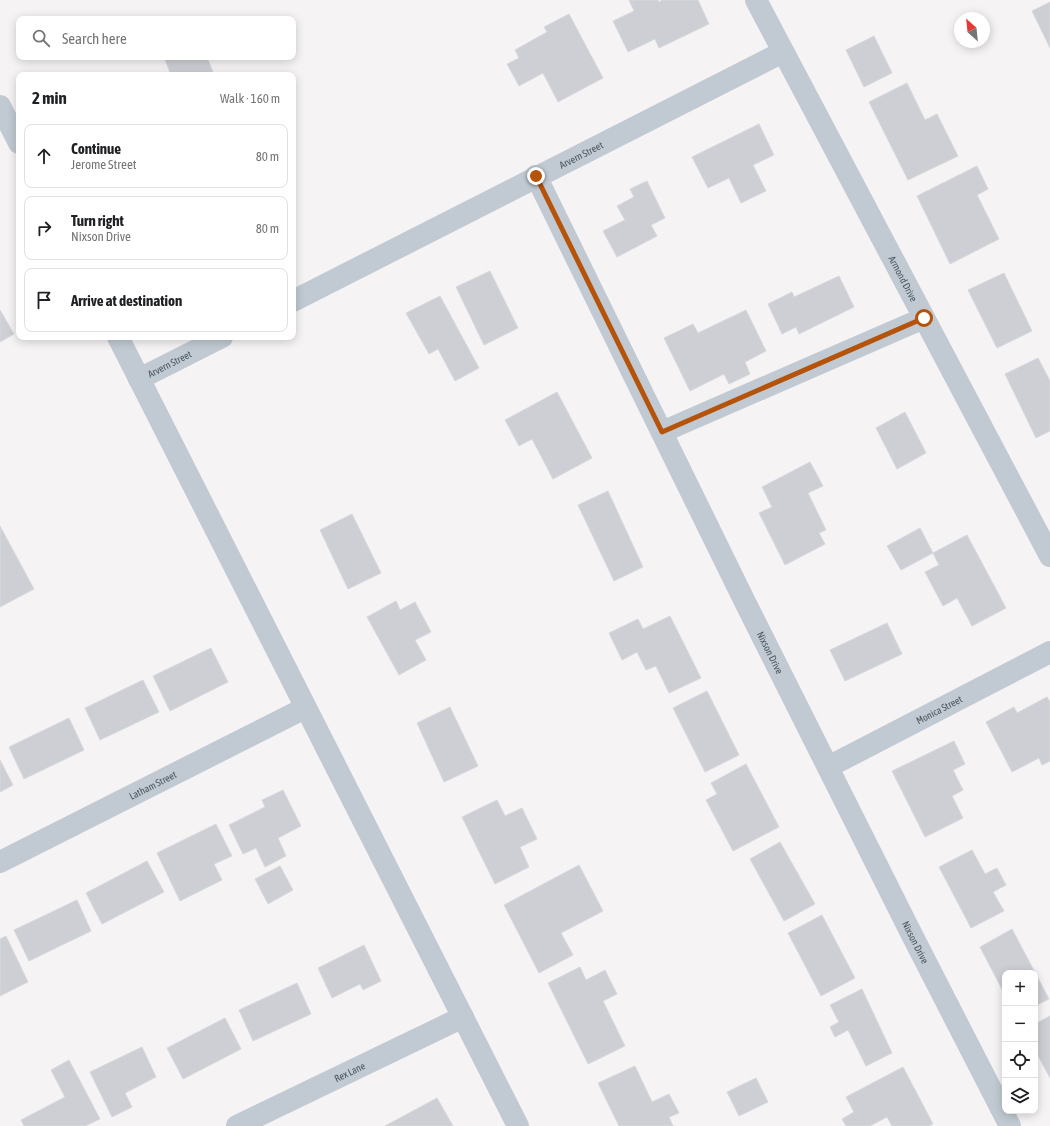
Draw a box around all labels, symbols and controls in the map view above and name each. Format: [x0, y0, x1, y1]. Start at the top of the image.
north arrow [954, 12, 990, 48]
search box [16, 16, 296, 60]
icon: search [30, 27, 52, 49]
text: Search here [62, 30, 127, 47]
text: 2 min [32, 88, 67, 108]
text: Walk · 160 m [220, 91, 280, 106]
street label: Arvern Street [557, 139, 605, 171]
text: Continue [71, 140, 121, 157]
icon: ahead [33, 145, 55, 167]
text: 80 m [256, 149, 279, 164]
text: Jerome Street [71, 157, 137, 172]
route end [527, 167, 545, 185]
text: Turn right [71, 212, 124, 229]
icon: right [33, 217, 55, 239]
text: 80 m [256, 221, 279, 236]
text: Nixson Drive [71, 229, 131, 244]
street label: Armond Drive [886, 254, 920, 304]
icon: arrive [33, 289, 55, 311]
text: Arrive at destination [71, 292, 182, 309]
route start [915, 309, 933, 327]
street label: Arvern Street [146, 348, 193, 380]
street label: Nixson Drive [755, 630, 785, 676]
street label: Monica Street [914, 693, 964, 726]
street label: Latham Street [127, 769, 178, 802]
street label: Nixson Drive [900, 919, 931, 966]
map controls [1002, 970, 1038, 1114]
button: + [1002, 970, 1038, 1006]
button: − [1002, 1006, 1038, 1042]
button: locate [1002, 1042, 1038, 1078]
street label: Rex Lane [333, 1060, 367, 1084]
button: layers [1002, 1078, 1038, 1114]

